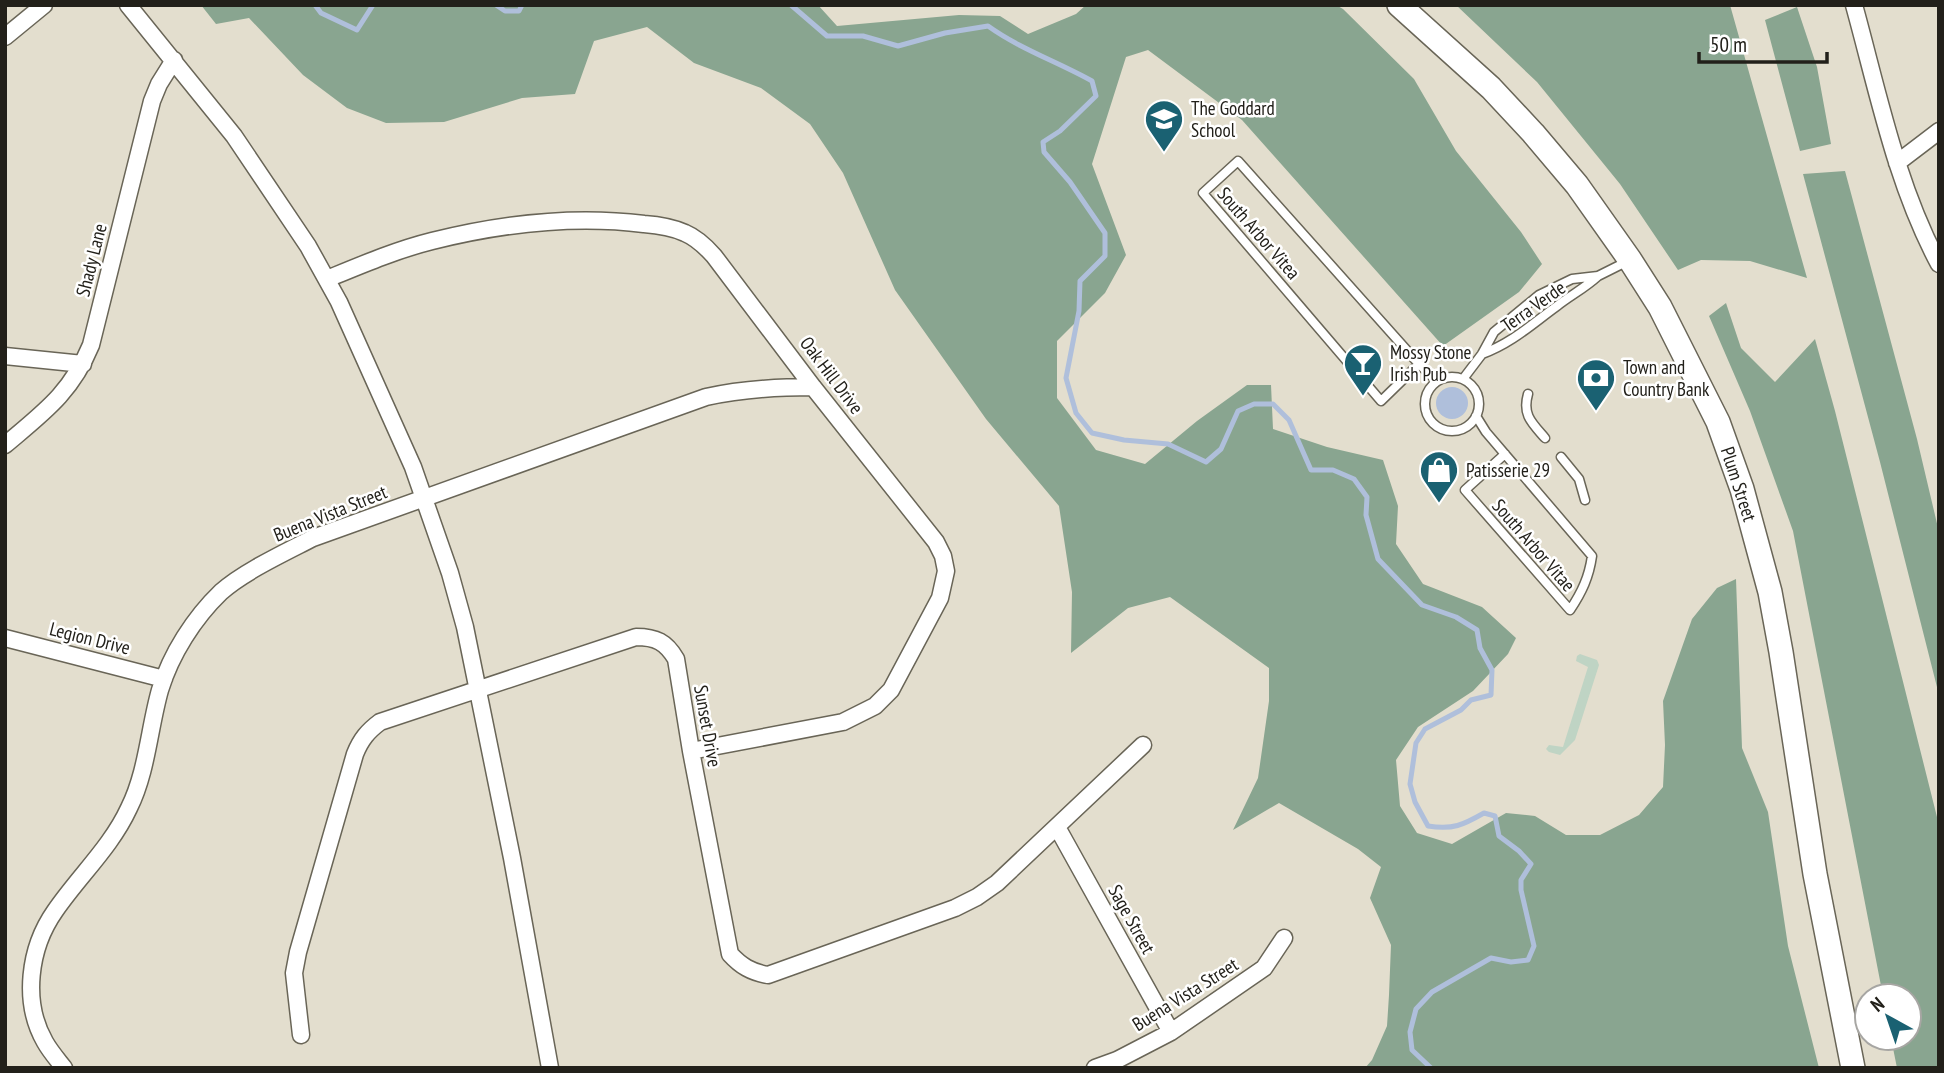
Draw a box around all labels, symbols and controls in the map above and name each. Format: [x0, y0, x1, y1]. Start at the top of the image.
scale bar [1699, 21, 1827, 65]
text: 50 m [1710, 31, 1747, 58]
place label: The Goddard School [1191, 96, 1275, 142]
school or university icon: The Goddard School [1143, 98, 1185, 153]
street label: South Arbor Vitea [1212, 182, 1306, 284]
street label: Shady Lane [70, 221, 112, 299]
street label: Terra Verde [1496, 275, 1570, 337]
street label: Oak Hill Drive [795, 332, 869, 419]
place label: Mossy Stone Irish Pub [1390, 340, 1472, 386]
bar icon: Mossy Stone Irish Pub [1342, 342, 1384, 397]
place label: Town and Country Bank [1623, 355, 1710, 401]
bank icon: Town and Country Bank [1575, 357, 1617, 412]
street label: Plum Street [1716, 444, 1763, 525]
shop icon: Patisserie 29 [1418, 449, 1460, 504]
place label: Patisserie 29 [1466, 458, 1550, 482]
street label: Buena Vista Street [270, 479, 391, 547]
street label: South Arbor Vitae [1487, 494, 1581, 596]
street label: Legion Drive [47, 616, 133, 660]
street label: Sunset Drive [689, 683, 727, 769]
street label: Sage Street [1103, 880, 1161, 958]
street label: Buena Vista Street [1128, 952, 1243, 1036]
north arrow [1853, 982, 1923, 1052]
text: N [1865, 991, 1889, 1016]

